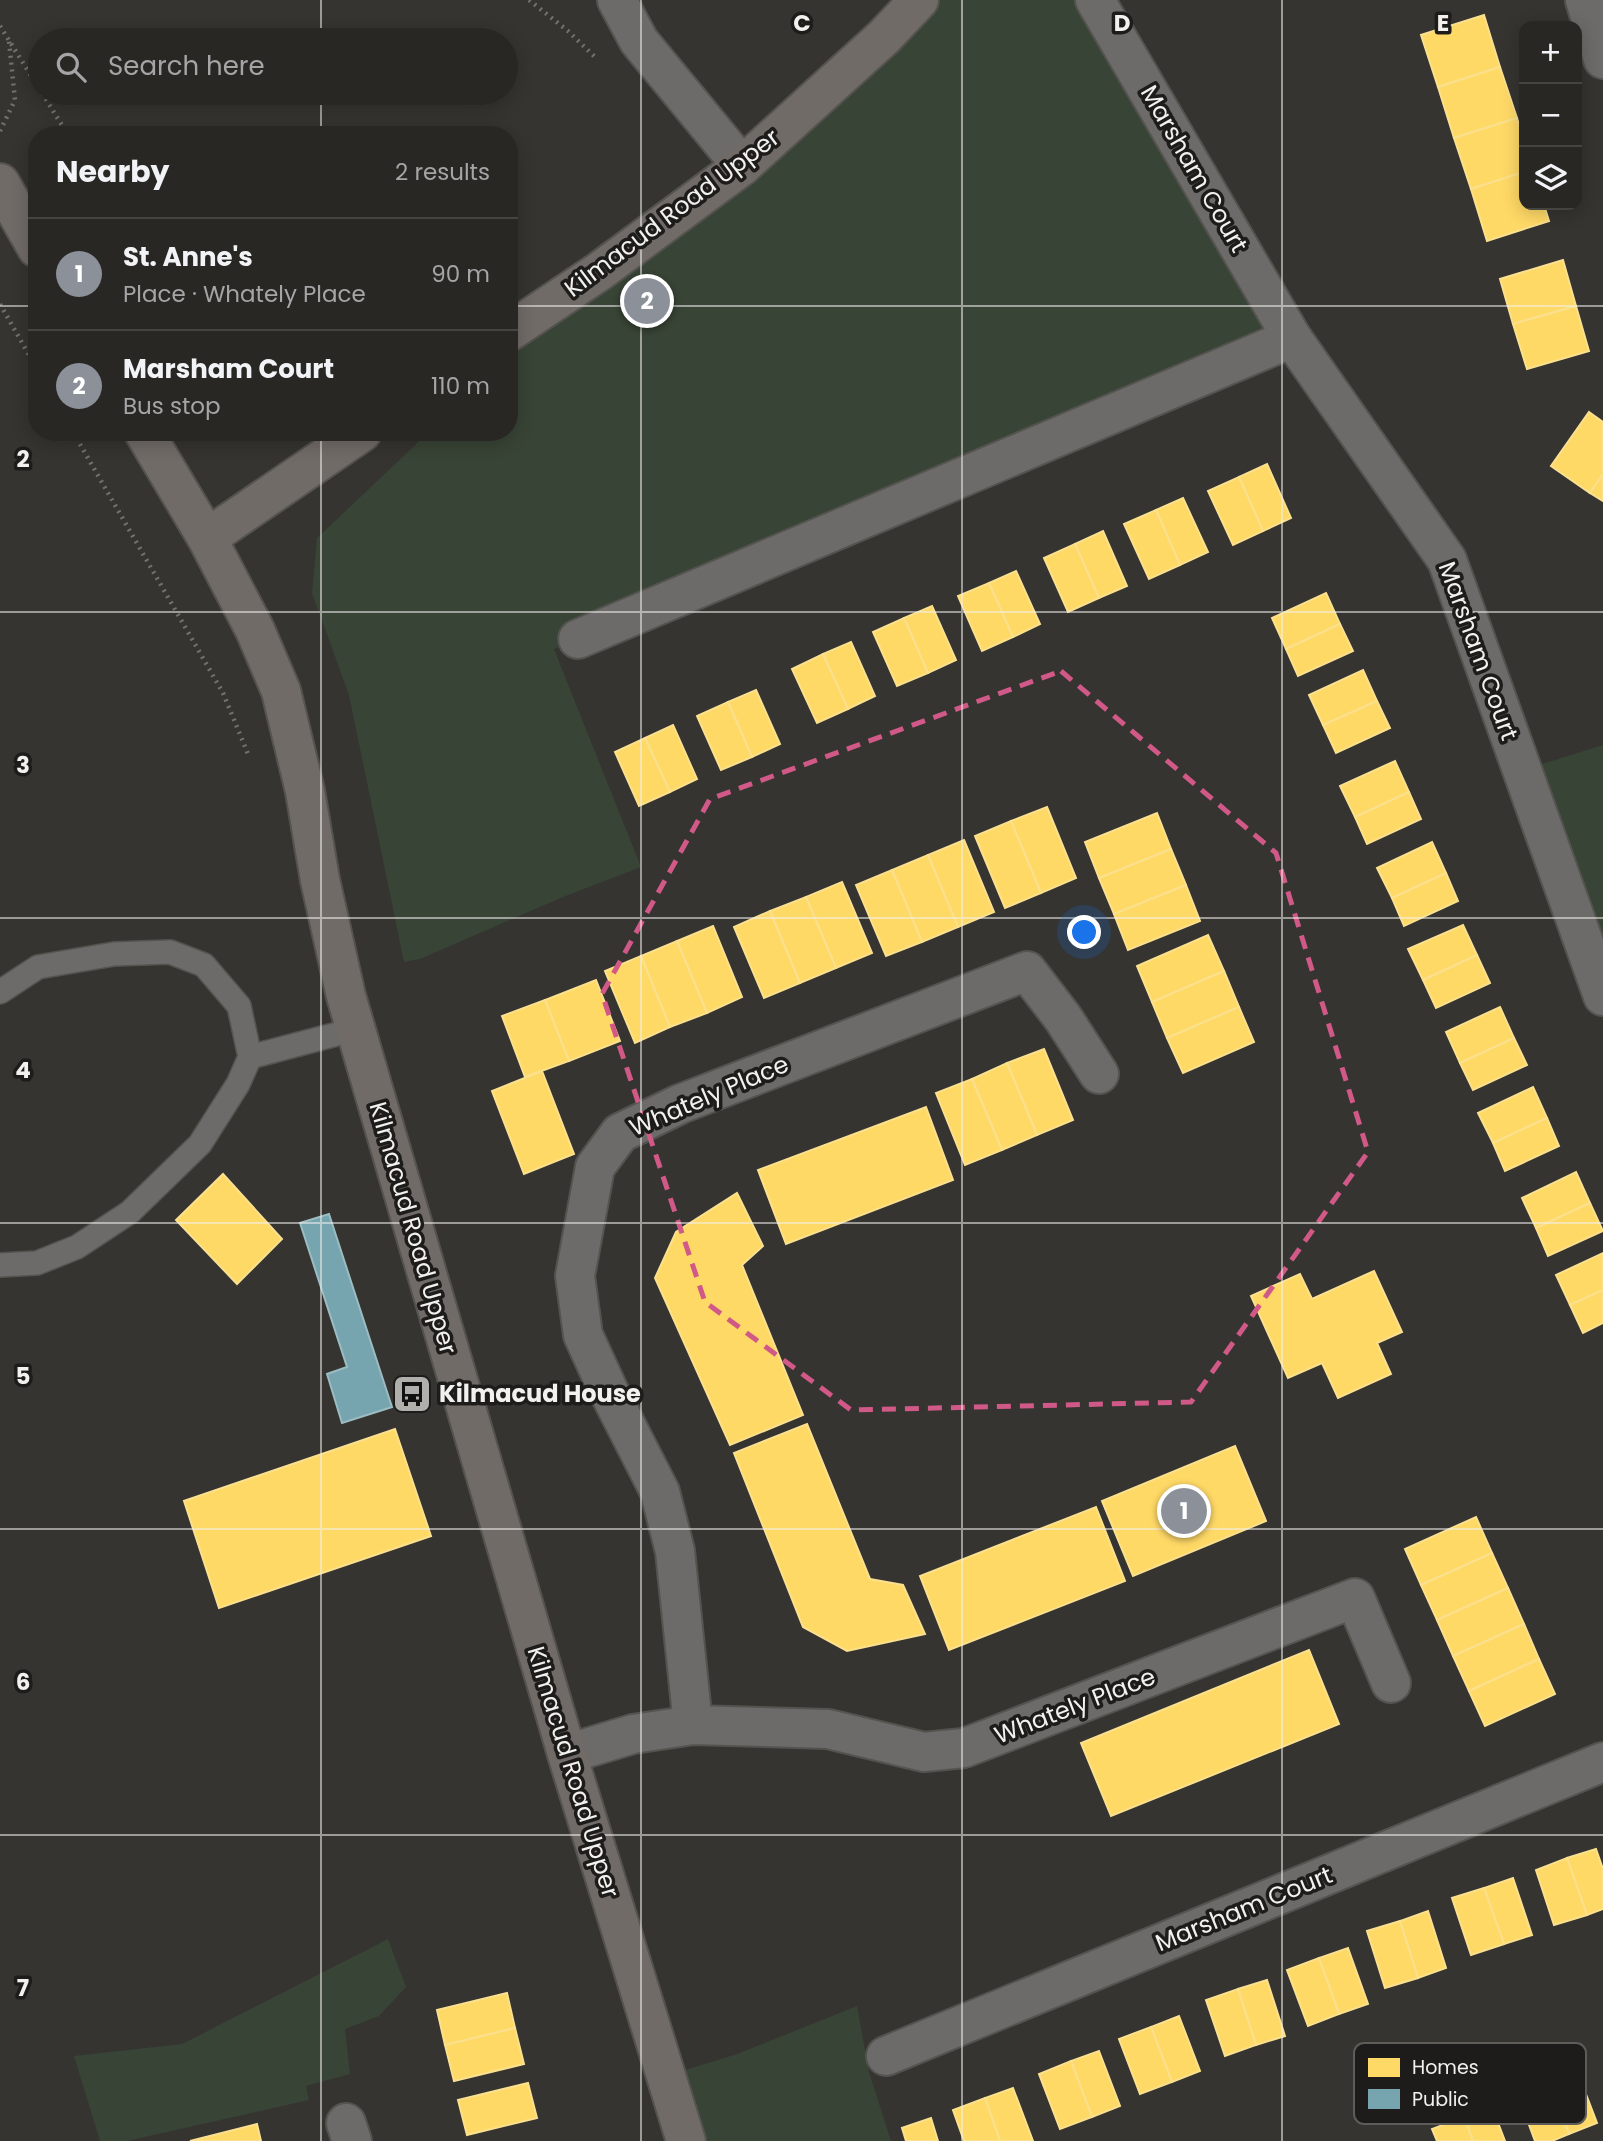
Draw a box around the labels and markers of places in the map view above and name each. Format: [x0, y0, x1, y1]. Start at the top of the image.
pin: 2 [624, 275, 670, 327]
bus stop icon: Kilmacud House [391, 1373, 433, 1415]
place label: Kilmacud House [439, 1377, 641, 1410]
pin: 1 [1161, 1485, 1207, 1537]

